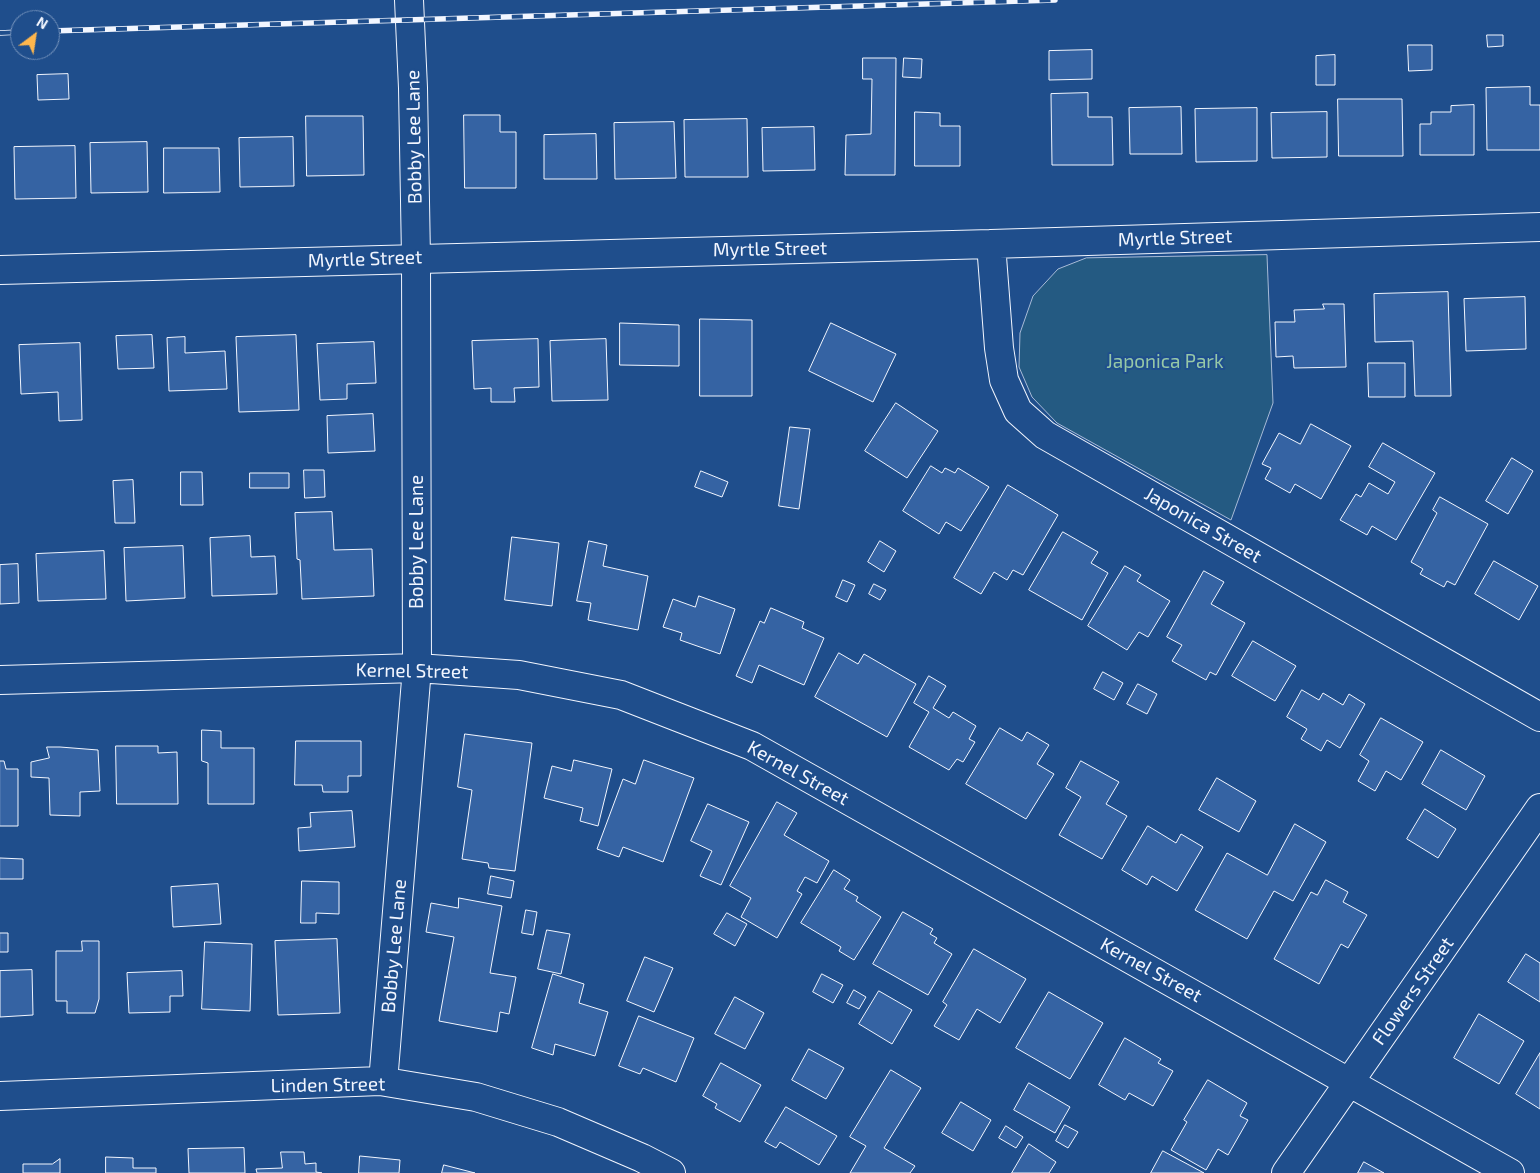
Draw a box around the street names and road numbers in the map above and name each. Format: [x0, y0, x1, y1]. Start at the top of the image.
street label: Bobby Lee Lane [401, 70, 427, 204]
street label: Myrtle Street [1117, 225, 1233, 251]
street label: Myrtle Street [713, 237, 827, 261]
street label: Myrtle Street [307, 246, 423, 272]
street label: Bobby Lee Lane [406, 475, 428, 609]
street label: Japonica Street [1140, 482, 1266, 568]
street label: Kernel Street [355, 659, 469, 683]
street label: Kernel Street [743, 736, 853, 810]
street label: Bobby Lee Lane [377, 878, 411, 1014]
street label: Kernel Street [1096, 933, 1206, 1007]
street label: Flowers Street [1367, 933, 1459, 1049]
street label: Linden Street [270, 1073, 386, 1097]

